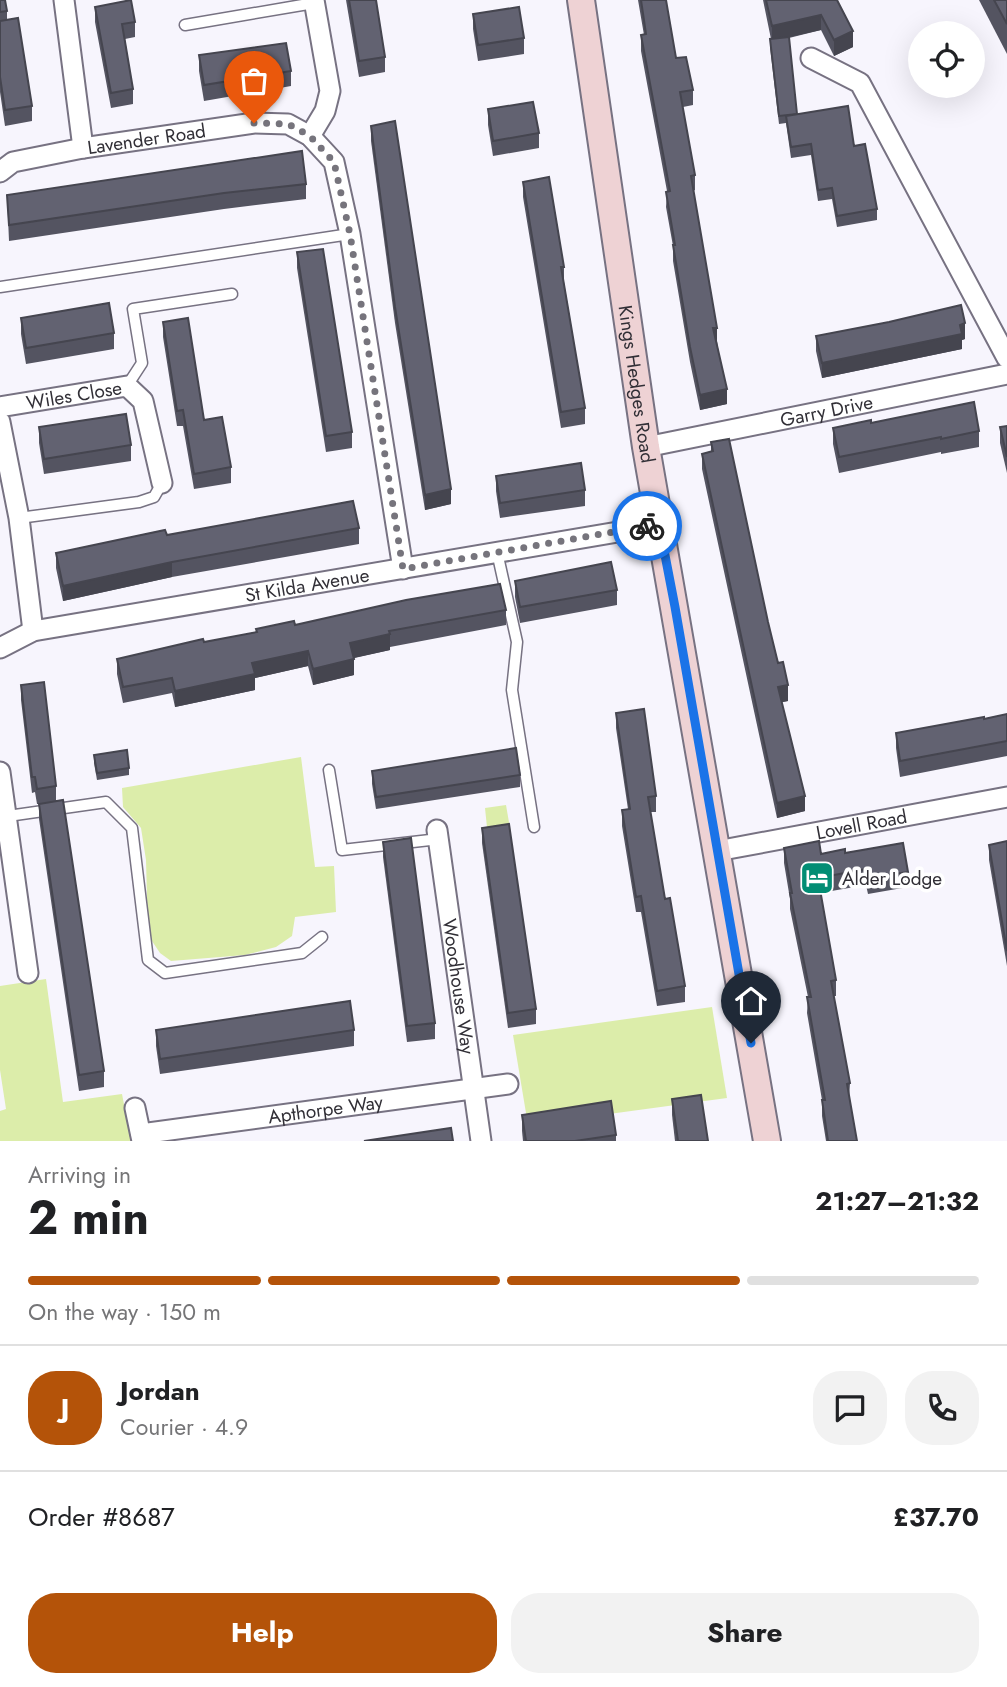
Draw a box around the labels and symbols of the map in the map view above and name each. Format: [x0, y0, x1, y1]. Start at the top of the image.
pin [224, 51, 284, 123]
street label: Lavender Road [86, 117, 208, 161]
street label: Kings Hedges Road [612, 303, 662, 465]
street label: Wiles Close [24, 374, 124, 416]
street label: Garry Drive [778, 388, 875, 433]
courier [612, 491, 682, 561]
street label: St Kilda Avenue [243, 561, 371, 608]
street label: Lovell Road [814, 802, 909, 846]
hotel icon: Alder Lodge [798, 859, 836, 897]
place label: Alder Lodge [842, 865, 942, 892]
street label: Woodhouse Way [436, 917, 482, 1057]
pin [721, 971, 781, 1043]
street label: Apthorpe Way [266, 1088, 385, 1130]

